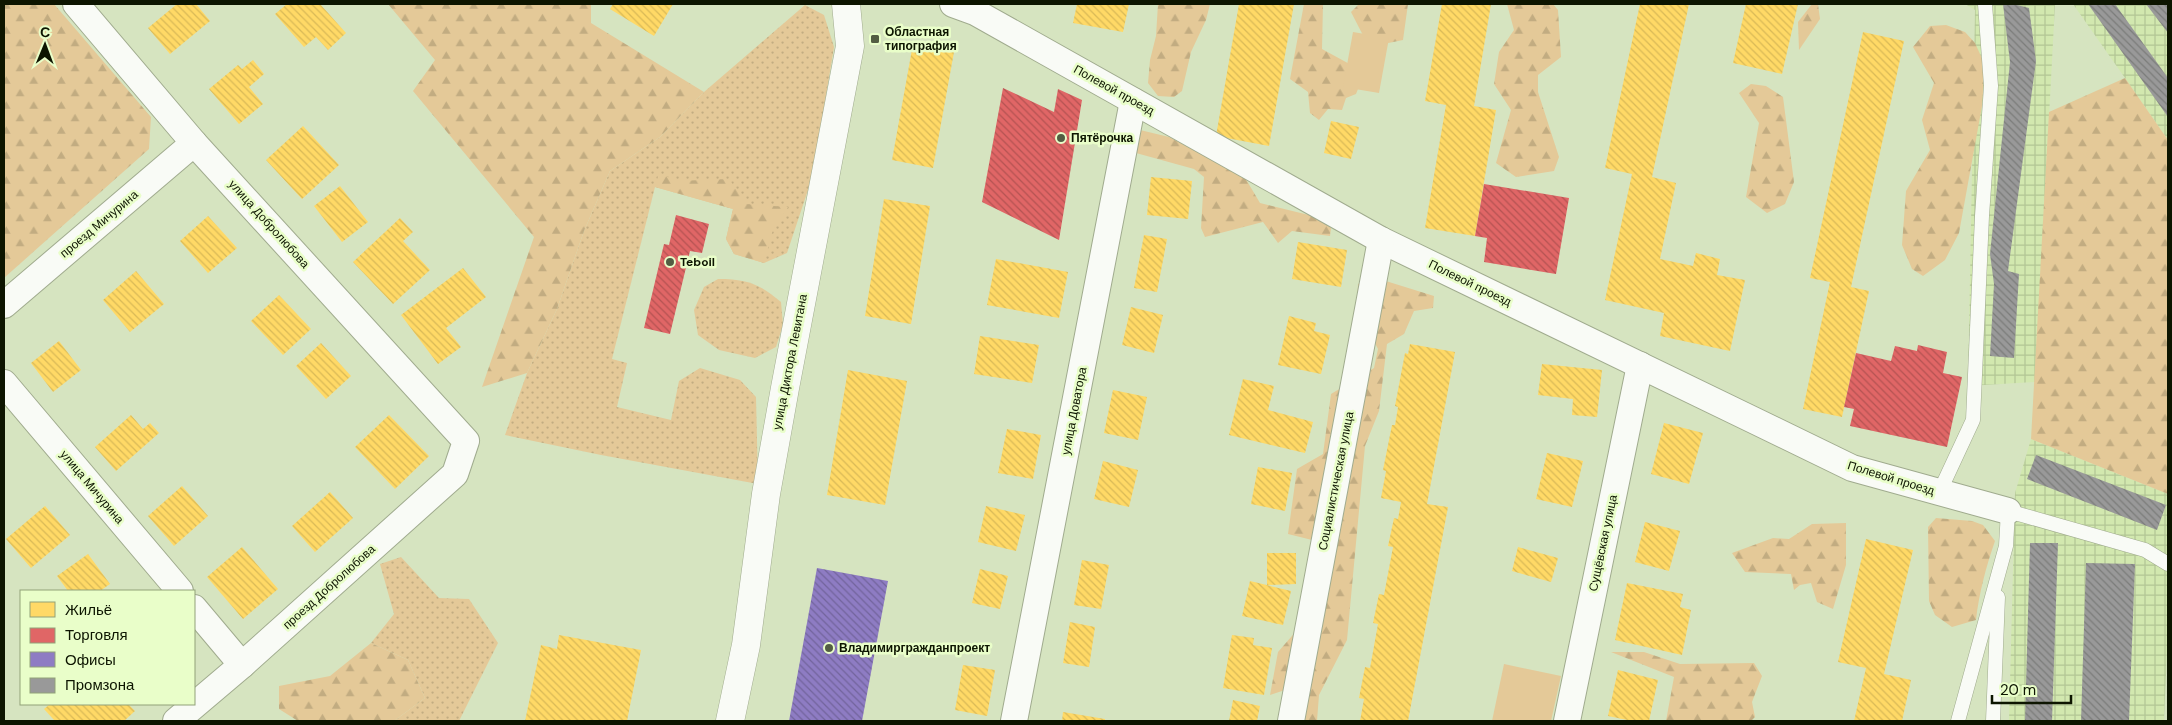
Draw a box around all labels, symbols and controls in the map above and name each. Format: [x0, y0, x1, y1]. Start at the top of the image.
north arrow [20, 20, 70, 70]
text: С [40, 23, 50, 41]
place label: Областная типография [885, 24, 957, 54]
marker: Областная типография [869, 33, 881, 45]
street label: Полевой проезд [1071, 61, 1157, 119]
place label: Пятёрочка [1071, 130, 1134, 146]
marker: Пятёрочка [1055, 132, 1067, 144]
street label: улица Добролюбова [225, 176, 313, 272]
street label: проезд Мичурина [57, 186, 142, 261]
place label: Teboil [680, 254, 715, 270]
marker: Teboil [664, 256, 676, 268]
street label: Полевой проезд [1426, 256, 1514, 310]
street label: улица Диктора Левитана [769, 292, 811, 431]
street label: улица Доватора [1058, 365, 1090, 456]
street label: Социалистическая улица [1315, 410, 1357, 552]
street label: улица Мичурина [56, 447, 128, 528]
street label: Полевой проезд [1846, 457, 1936, 499]
street label: Сущёвская улица [1585, 493, 1621, 593]
street label: проезд Добролюбова [279, 541, 379, 633]
legend [20, 590, 195, 705]
text: Жильё [65, 600, 112, 620]
text: Торговля [65, 625, 128, 645]
place label: Владимиргражданпроект [839, 640, 990, 656]
marker: Владимиргражданпроект [823, 642, 835, 654]
text: Офисы [65, 650, 116, 670]
scale bar [1992, 672, 2071, 704]
text: Промзона [65, 675, 135, 695]
text: 20 m [2000, 680, 2036, 700]

